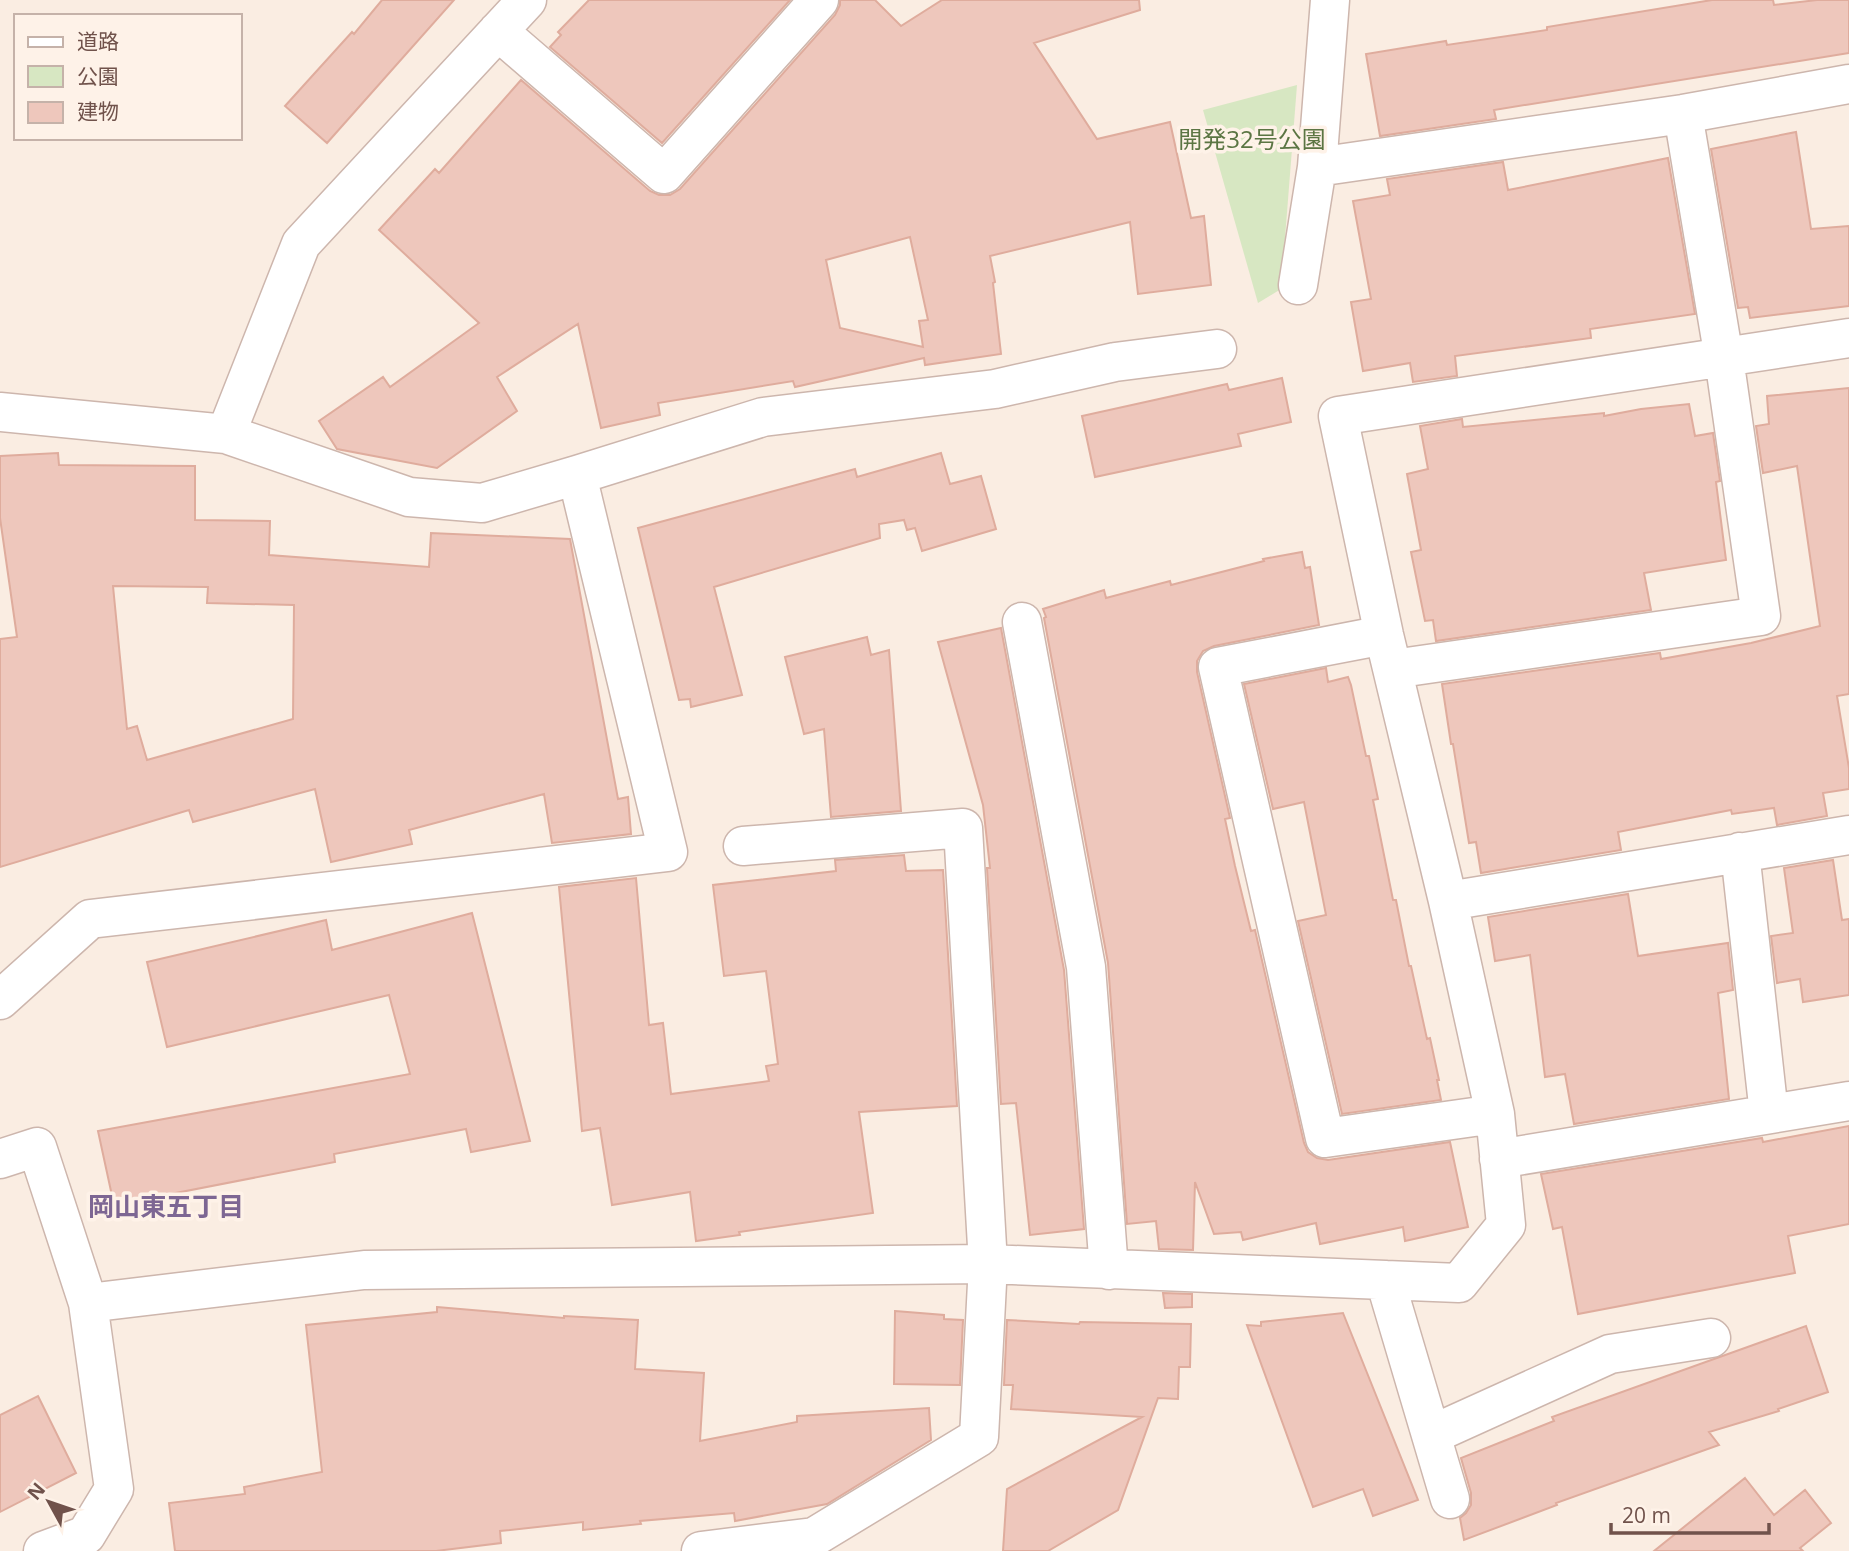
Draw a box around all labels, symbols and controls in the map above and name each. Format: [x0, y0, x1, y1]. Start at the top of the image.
legend [14, 14, 242, 140]
text: 道路 [77, 27, 119, 55]
text: 公園 [77, 62, 119, 90]
text: 建物 [77, 97, 119, 125]
park label: 開発32号公園 [1178, 122, 1326, 155]
district label: 岡山東五丁目 [88, 1188, 244, 1224]
north arrow [14, 1467, 84, 1537]
text: N [21, 1477, 51, 1505]
scale bar [1611, 1492, 1769, 1536]
text: 20 m [1622, 1501, 1671, 1529]

